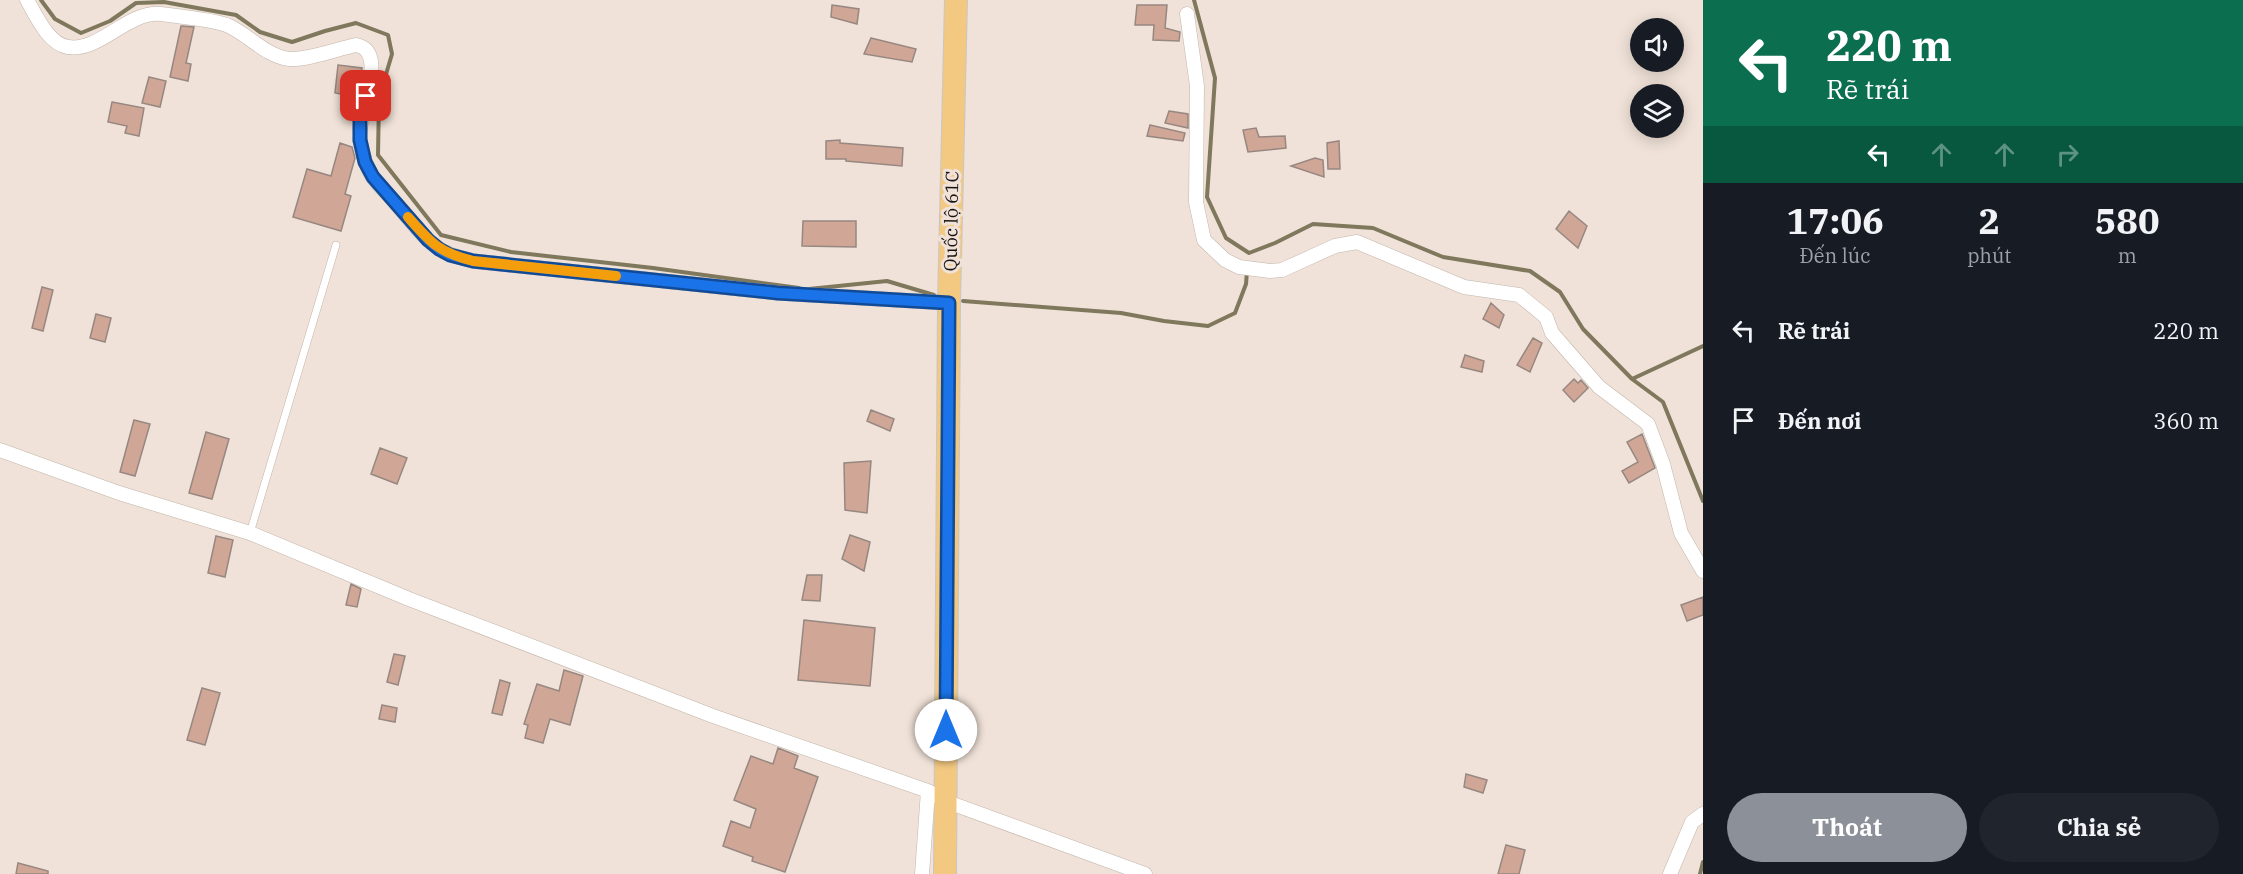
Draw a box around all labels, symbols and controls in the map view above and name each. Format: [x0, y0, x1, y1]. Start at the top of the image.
map controls [1630, 18, 1684, 138]
button: sound [1630, 18, 1684, 72]
text: 220 m [1826, 18, 1952, 73]
icon: left [1727, 24, 1805, 102]
pin [340, 70, 391, 121]
text: Rẽ trái [1826, 71, 1909, 106]
icon: arrive [349, 79, 382, 112]
button: layers [1630, 84, 1684, 138]
icon: left [1862, 138, 1895, 171]
icon: ahead [1925, 138, 1958, 171]
icon: ahead [1988, 138, 2021, 171]
icon: right [2051, 138, 2084, 171]
street label: Quốc lộ 61C [939, 170, 963, 272]
text: 17:06 [1786, 197, 1884, 244]
text: 2 [1978, 197, 2000, 244]
text: 580 [2095, 197, 2160, 244]
text: Đến lúc [1800, 242, 1871, 269]
text: phút [1967, 242, 2011, 269]
text: m [2118, 242, 2137, 269]
icon: left [1727, 314, 1760, 347]
text: Rẽ trái [1778, 316, 1850, 345]
text: 220 m [2153, 316, 2219, 345]
icon: arrive [1727, 404, 1760, 437]
text: Đến nơi [1778, 406, 1861, 435]
text: 360 m [2153, 406, 2219, 435]
position arrow [914, 698, 978, 762]
button: Thoát [1727, 793, 1967, 862]
button: Chia sẻ [1979, 793, 2219, 862]

